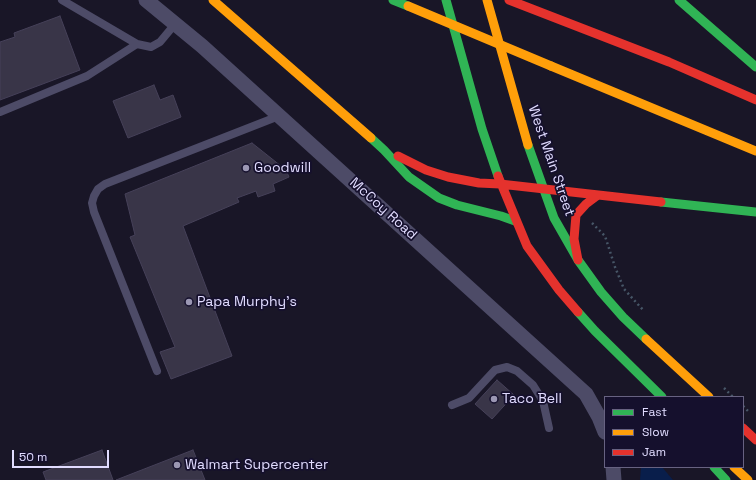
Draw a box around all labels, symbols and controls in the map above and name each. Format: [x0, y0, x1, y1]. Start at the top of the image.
street label: West Main Street [524, 103, 578, 219]
place label: Goodwill [254, 160, 311, 176]
marker: Goodwill [241, 163, 251, 173]
street label: McCoy Road [346, 174, 420, 244]
place label: Papa Murphy's [197, 294, 297, 310]
marker: Papa Murphy's [184, 297, 194, 307]
place label: Taco Bell [502, 391, 562, 407]
marker: Taco Bell [489, 394, 499, 404]
legend [604, 396, 744, 468]
text: Fast [642, 404, 667, 420]
text: Slow [642, 424, 669, 440]
scale bar [14, 442, 111, 468]
text: Jam [642, 444, 666, 460]
text: 50 m [19, 449, 47, 465]
place label: Walmart Supercenter [185, 457, 328, 473]
marker: Walmart Supercenter [172, 460, 182, 470]

